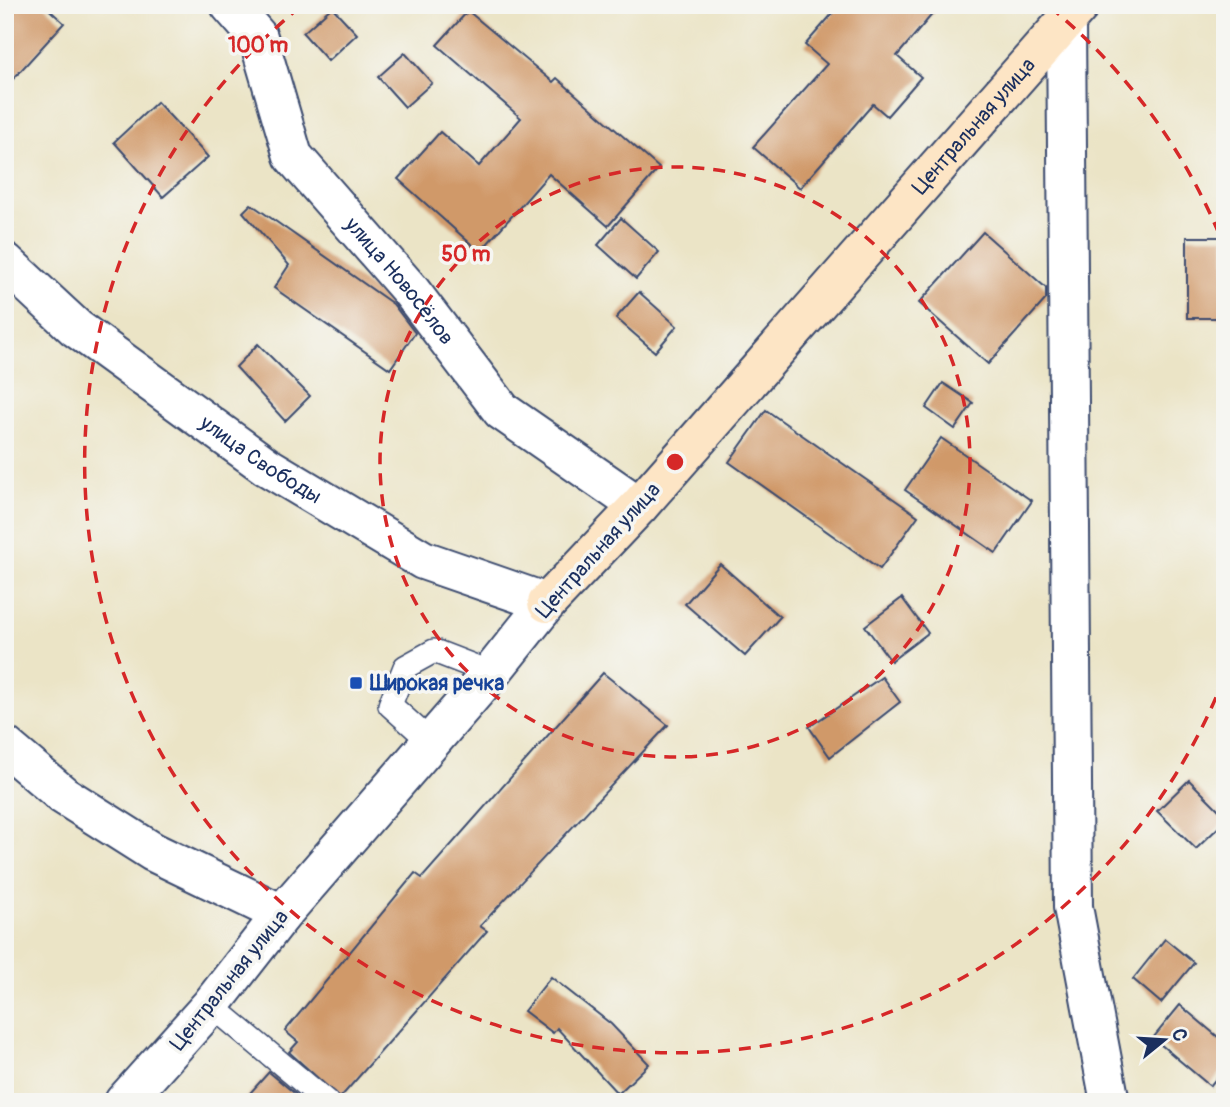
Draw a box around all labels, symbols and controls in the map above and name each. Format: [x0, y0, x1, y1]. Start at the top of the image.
text: 100 m [228, 32, 288, 59]
street label: Центральная улица [906, 52, 1041, 200]
street label: улица Новосёлов [338, 211, 460, 351]
text: 50 m [442, 241, 491, 268]
street label: улица Свободы [194, 409, 326, 510]
centre of rings [663, 450, 687, 474]
street label: Центральная улица [530, 477, 666, 624]
place label: Широкая речка [369, 670, 504, 697]
marker: Широкая речка [348, 675, 364, 691]
street label: Центральная улица [164, 904, 295, 1056]
north arrow [1128, 1006, 1198, 1076]
text: С [1166, 1026, 1193, 1045]

